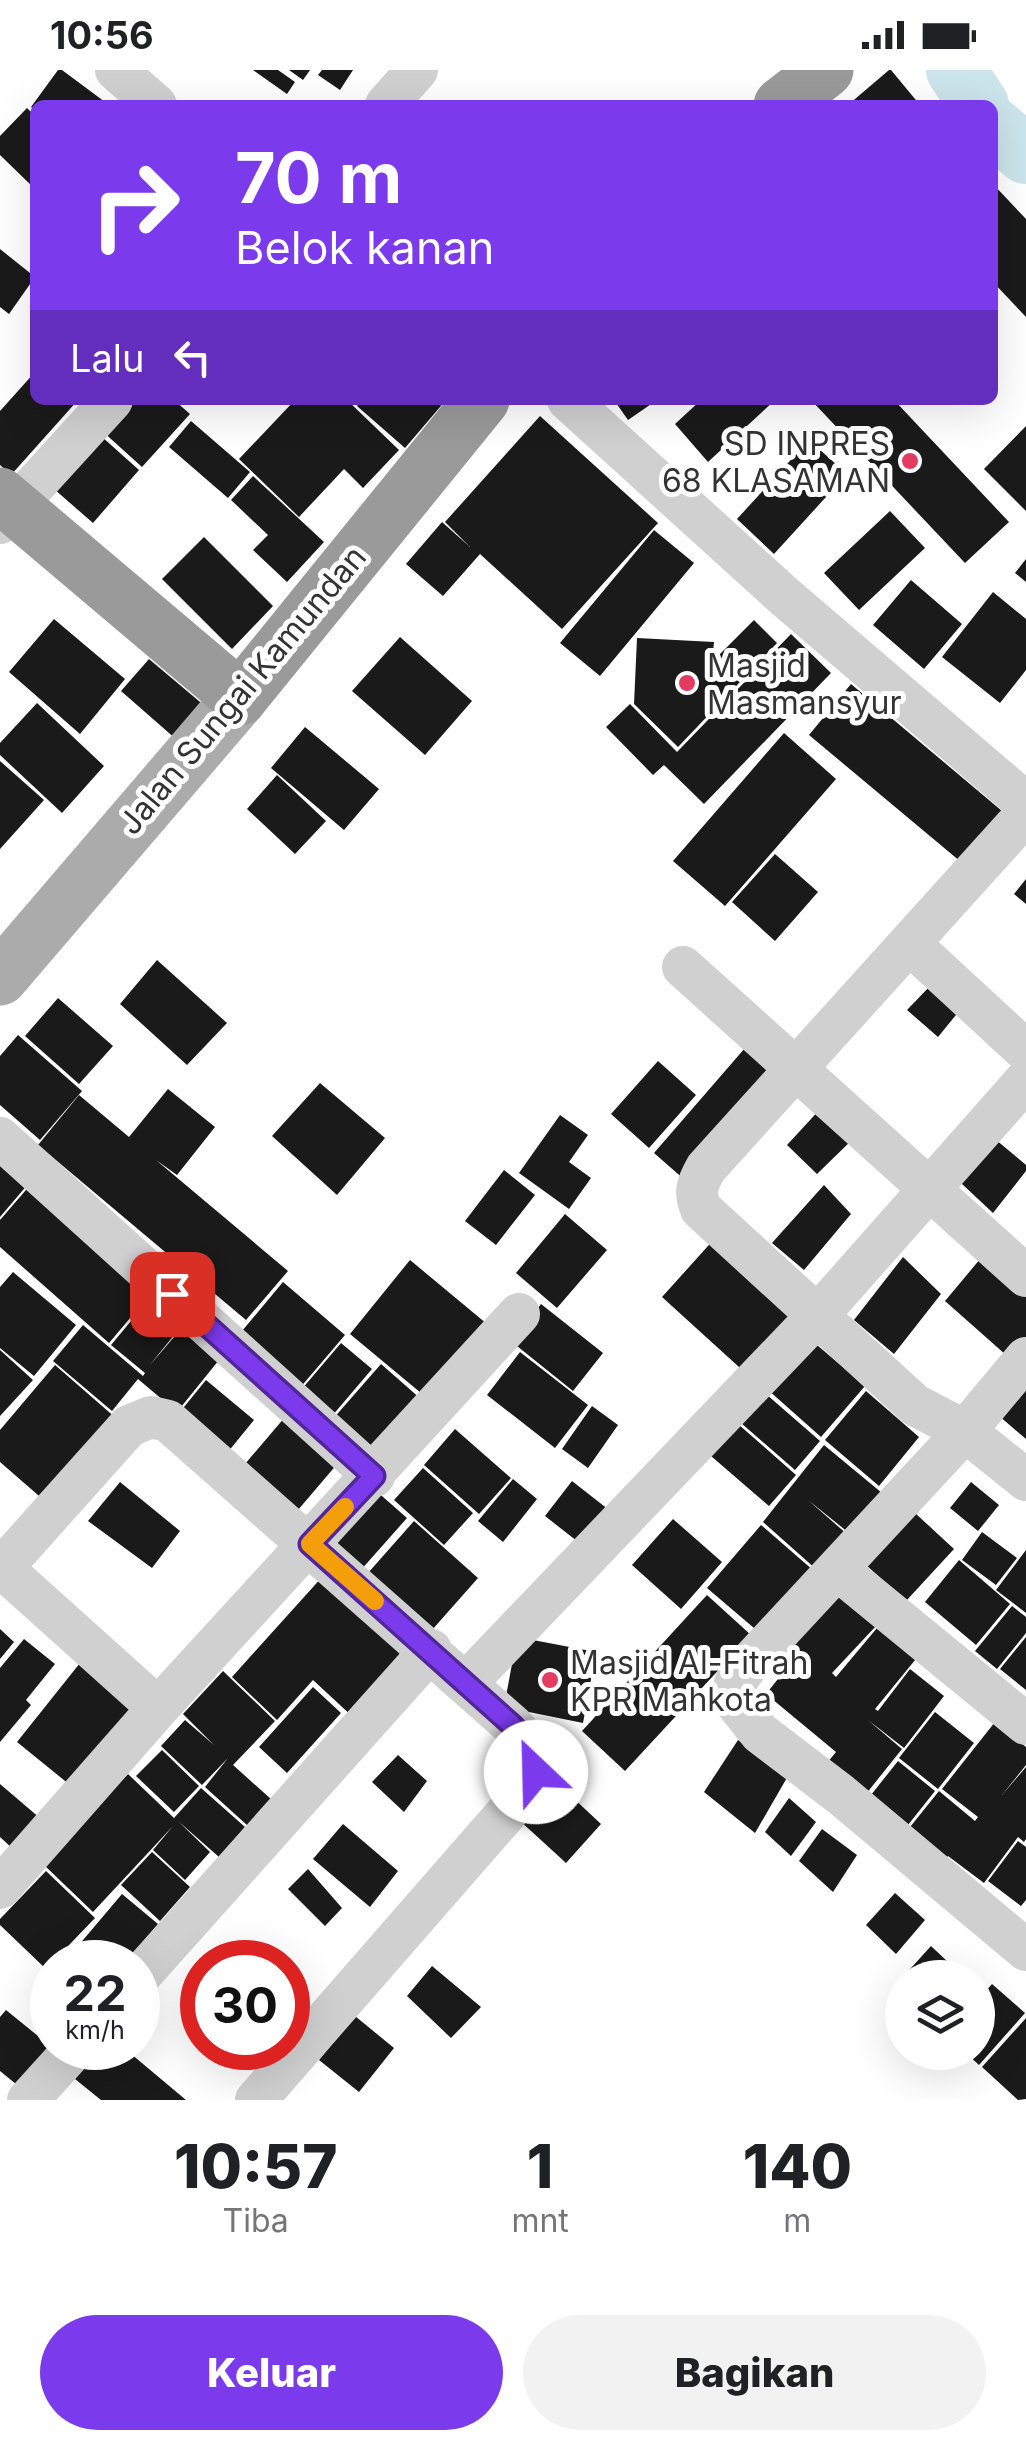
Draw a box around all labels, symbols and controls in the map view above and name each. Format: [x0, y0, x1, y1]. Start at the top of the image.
text: 10:56 [50, 12, 154, 58]
text: 70 m [235, 135, 402, 220]
icon: right [70, 140, 200, 270]
text: Belok kanan [235, 220, 494, 275]
icon: left [165, 330, 220, 385]
text: Lalu [70, 335, 145, 381]
place label: SD INPRES 68 KLASAMAN [662, 424, 890, 500]
marker: SD INPRES 68 KLASAMAN [899, 450, 921, 472]
street label: Jalan Sungai Kamundan [110, 538, 374, 842]
place label: Masjid Masmansyur [707, 646, 902, 722]
marker: Masjid Masmansyur [676, 672, 698, 694]
pin [130, 1252, 215, 1337]
icon: arrive [145, 1267, 200, 1322]
place label: Masjid Al-Fitrah KPR Mahkota [570, 1643, 808, 1719]
marker: Masjid Al-Fitrah KPR Mahkota [539, 1669, 561, 1691]
position arrow [484, 1720, 588, 1824]
speed limit sign: 30 [180, 1940, 310, 2070]
map controls [885, 1960, 995, 2070]
button: layers [885, 1960, 995, 2070]
text: 22 [64, 1963, 127, 2023]
text: km/h [65, 2015, 125, 2045]
text: 10:57 [174, 2130, 337, 2202]
text: 1 [527, 2130, 553, 2202]
text: 140 [743, 2130, 852, 2202]
text: Tiba [223, 2201, 289, 2240]
text: mnt [511, 2201, 569, 2240]
text: m [783, 2201, 811, 2240]
button: Keluar [40, 2315, 503, 2430]
button: Bagikan [523, 2315, 986, 2430]

